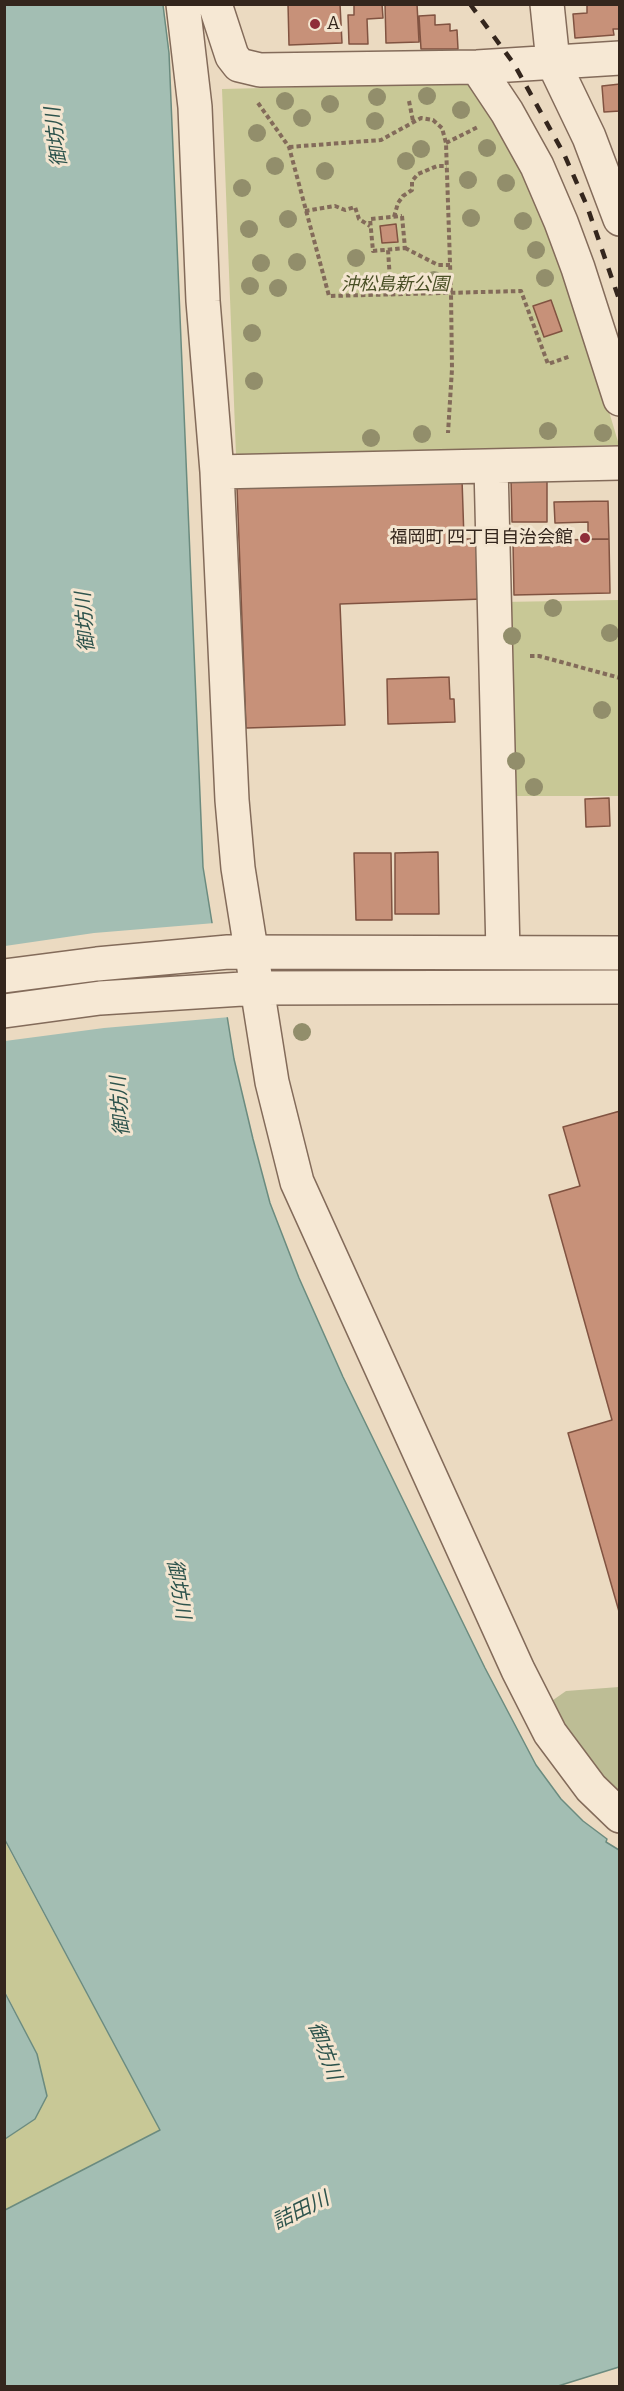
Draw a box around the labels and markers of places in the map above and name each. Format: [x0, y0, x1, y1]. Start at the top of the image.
place label: A [327, 13, 340, 35]
marker: A [308, 17, 322, 31]
place label: 福岡町 四丁目自治会館 [389, 527, 573, 549]
marker: 福岡町 四丁目自治会館 [578, 531, 592, 545]

